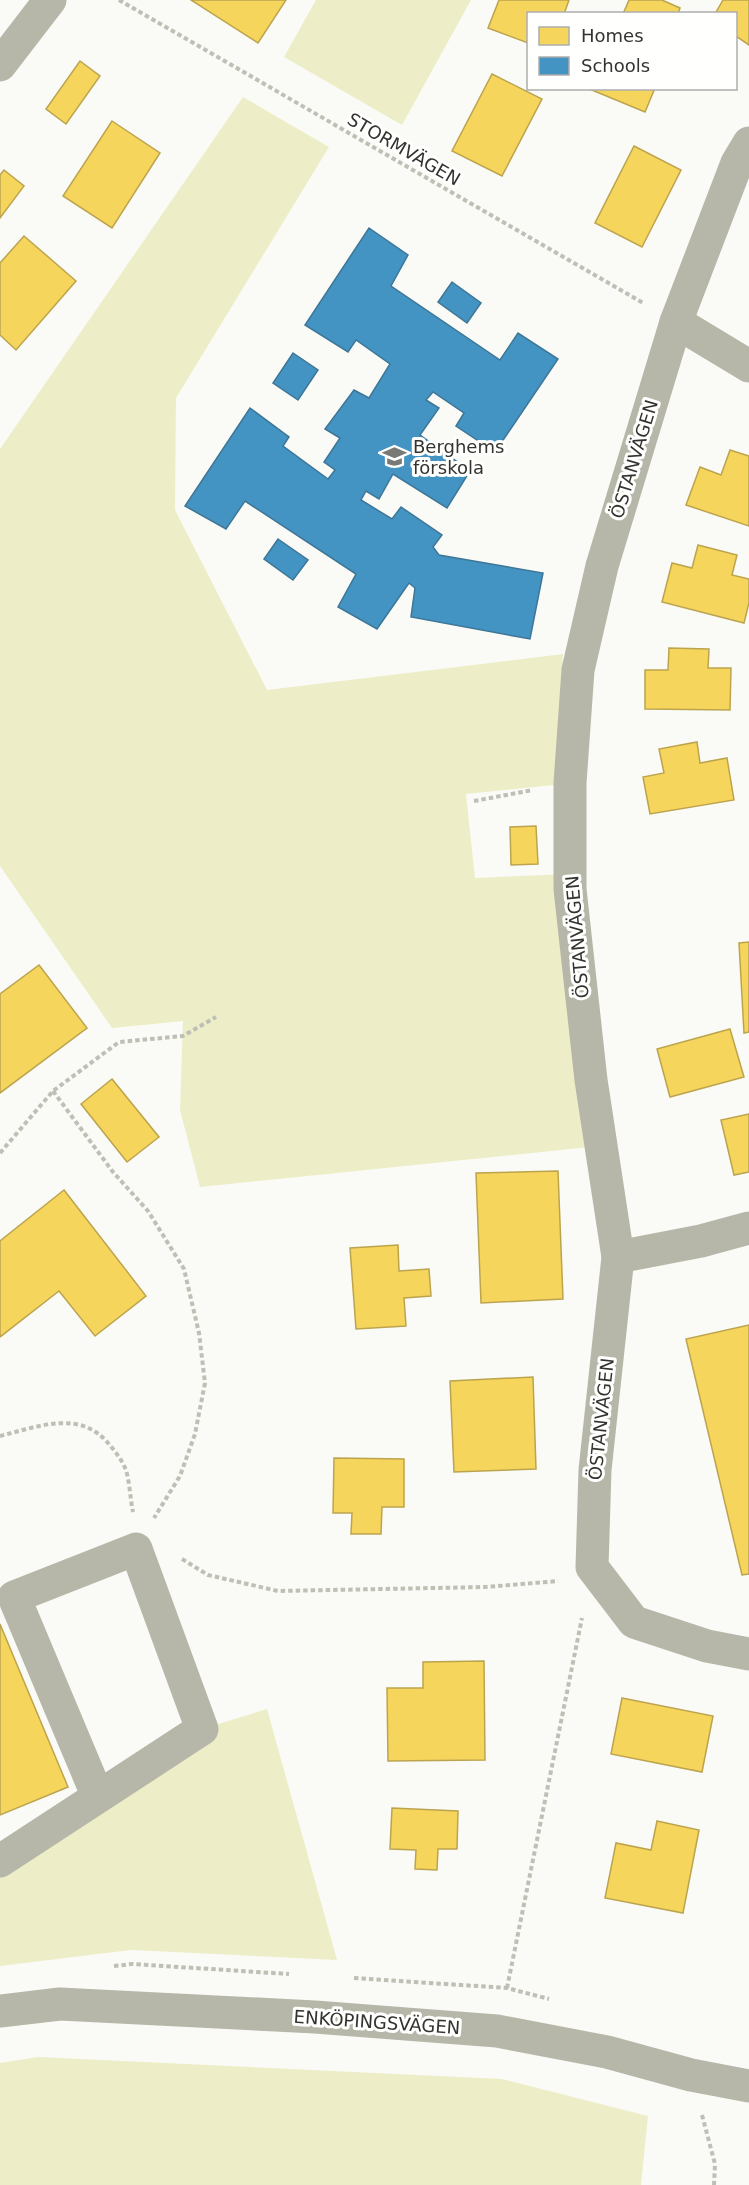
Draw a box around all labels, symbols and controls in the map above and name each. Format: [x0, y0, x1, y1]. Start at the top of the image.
legend [527, 12, 737, 90]
text: Homes [581, 25, 644, 46]
text: Schools [581, 55, 650, 76]
street label: STORMVÄGEN [344, 108, 464, 190]
street label: ÖSTANVÄGEN [606, 397, 662, 521]
place label: Berghems förskola [413, 436, 504, 478]
school or university icon: Berghems förskola [382, 443, 408, 469]
street label: ÖSTANVÄGEN [561, 875, 593, 999]
street label: ÖSTANVÄGEN [584, 1357, 618, 1481]
street label: ENKÖPINGSVÄGEN [293, 2006, 461, 2038]

